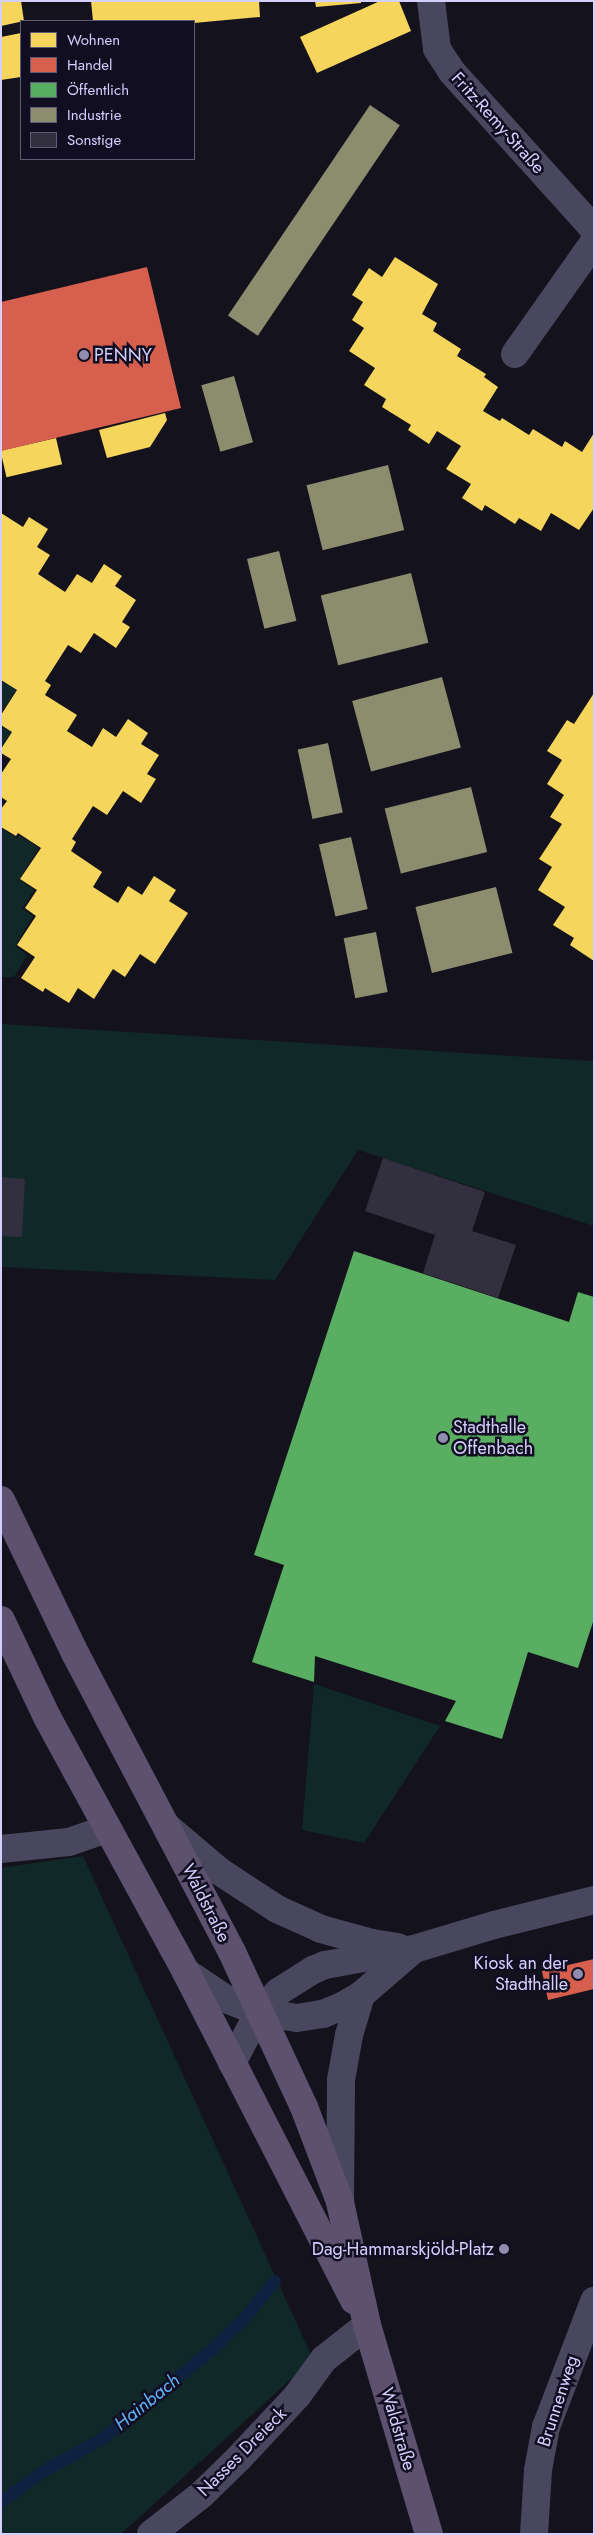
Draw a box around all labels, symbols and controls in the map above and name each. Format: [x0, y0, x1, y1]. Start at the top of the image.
legend [20, 20, 195, 160]
text: Wohnen [67, 29, 120, 51]
text: Handel [67, 54, 113, 76]
street label: Fritz-Remy-Straße [447, 68, 549, 178]
text: Öffentlich [67, 79, 129, 101]
text: Industrie [67, 104, 121, 126]
text: Sonstige [67, 129, 121, 151]
place label: PENNY [94, 344, 152, 366]
marker: PENNY [78, 349, 90, 361]
place label: Stadthalle Offenbach [453, 1417, 533, 1460]
marker: Stadthalle Offenbach [437, 1432, 449, 1444]
street label: Waldstraße [177, 1860, 235, 1946]
place label: Kiosk an der Stadthalle [474, 1953, 568, 1996]
marker: Kiosk an der Stadthalle [572, 1968, 584, 1980]
place label: Dag-Hammarskjöld-Platz [312, 2238, 494, 2260]
marker: Dag-Hammarskjöld-Platz [498, 2243, 510, 2255]
street label: Brunnenweg [533, 2353, 583, 2449]
water label: Hainbach [110, 2369, 184, 2435]
street label: Waldstraße [376, 2385, 420, 2473]
street label: Nasses Dreieck [193, 2403, 291, 2501]

